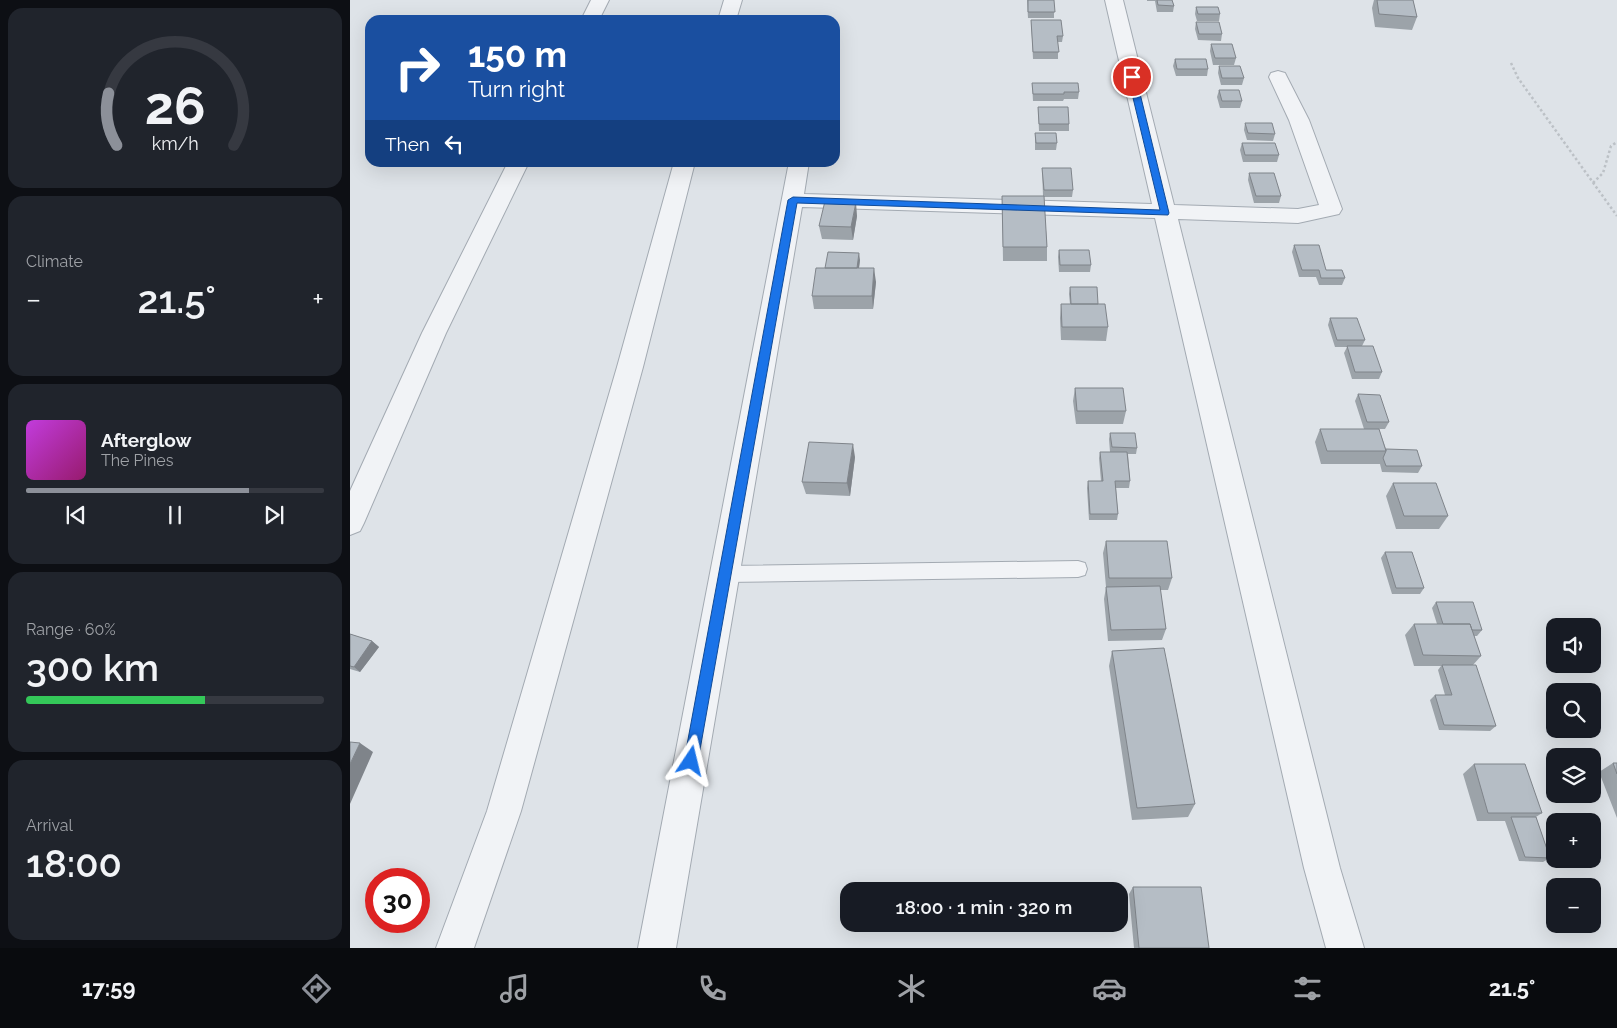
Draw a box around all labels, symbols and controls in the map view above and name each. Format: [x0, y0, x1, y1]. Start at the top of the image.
text: 150 m [468, 34, 567, 75]
icon: right [385, 35, 450, 100]
pin [1111, 56, 1153, 98]
icon: arrive [1118, 63, 1146, 91]
text: 26 [145, 75, 205, 136]
text: Turn right [468, 76, 565, 102]
icon: left [440, 130, 468, 158]
text: km/h [151, 133, 199, 154]
text: Then [385, 133, 430, 155]
text: Climate [26, 252, 83, 271]
text: 21.5° [138, 277, 216, 322]
text: − [26, 283, 41, 316]
text: + [312, 283, 324, 316]
text: Afterglow [101, 429, 191, 451]
text: The Pines [101, 451, 173, 470]
icon: previous [62, 501, 90, 529]
icon: pause [161, 501, 189, 529]
icon: next [260, 501, 288, 529]
map controls [1546, 618, 1601, 933]
button: sound [1546, 618, 1601, 673]
text: Range · 60% [26, 620, 116, 639]
text: 300 km [26, 645, 159, 690]
button: search [1546, 683, 1601, 738]
position arrow [664, 734, 716, 786]
button: layers [1546, 748, 1601, 803]
button: + [1546, 813, 1601, 868]
text: Arrival [26, 816, 73, 835]
text: 18:00 [26, 841, 122, 886]
speed limit sign: 30 [365, 868, 430, 933]
button: − [1546, 878, 1601, 933]
text: 18:00 · 1 min · 320 m [896, 896, 1072, 918]
icon: directions [299, 971, 334, 1006]
icon: music [497, 971, 532, 1006]
icon: phone [695, 971, 730, 1006]
icon: climate [894, 971, 929, 1006]
icon: car [1092, 971, 1127, 1006]
icon: filters [1290, 971, 1325, 1006]
text: 17:59 [82, 975, 135, 1001]
text: 21.5° [1489, 975, 1535, 1001]

